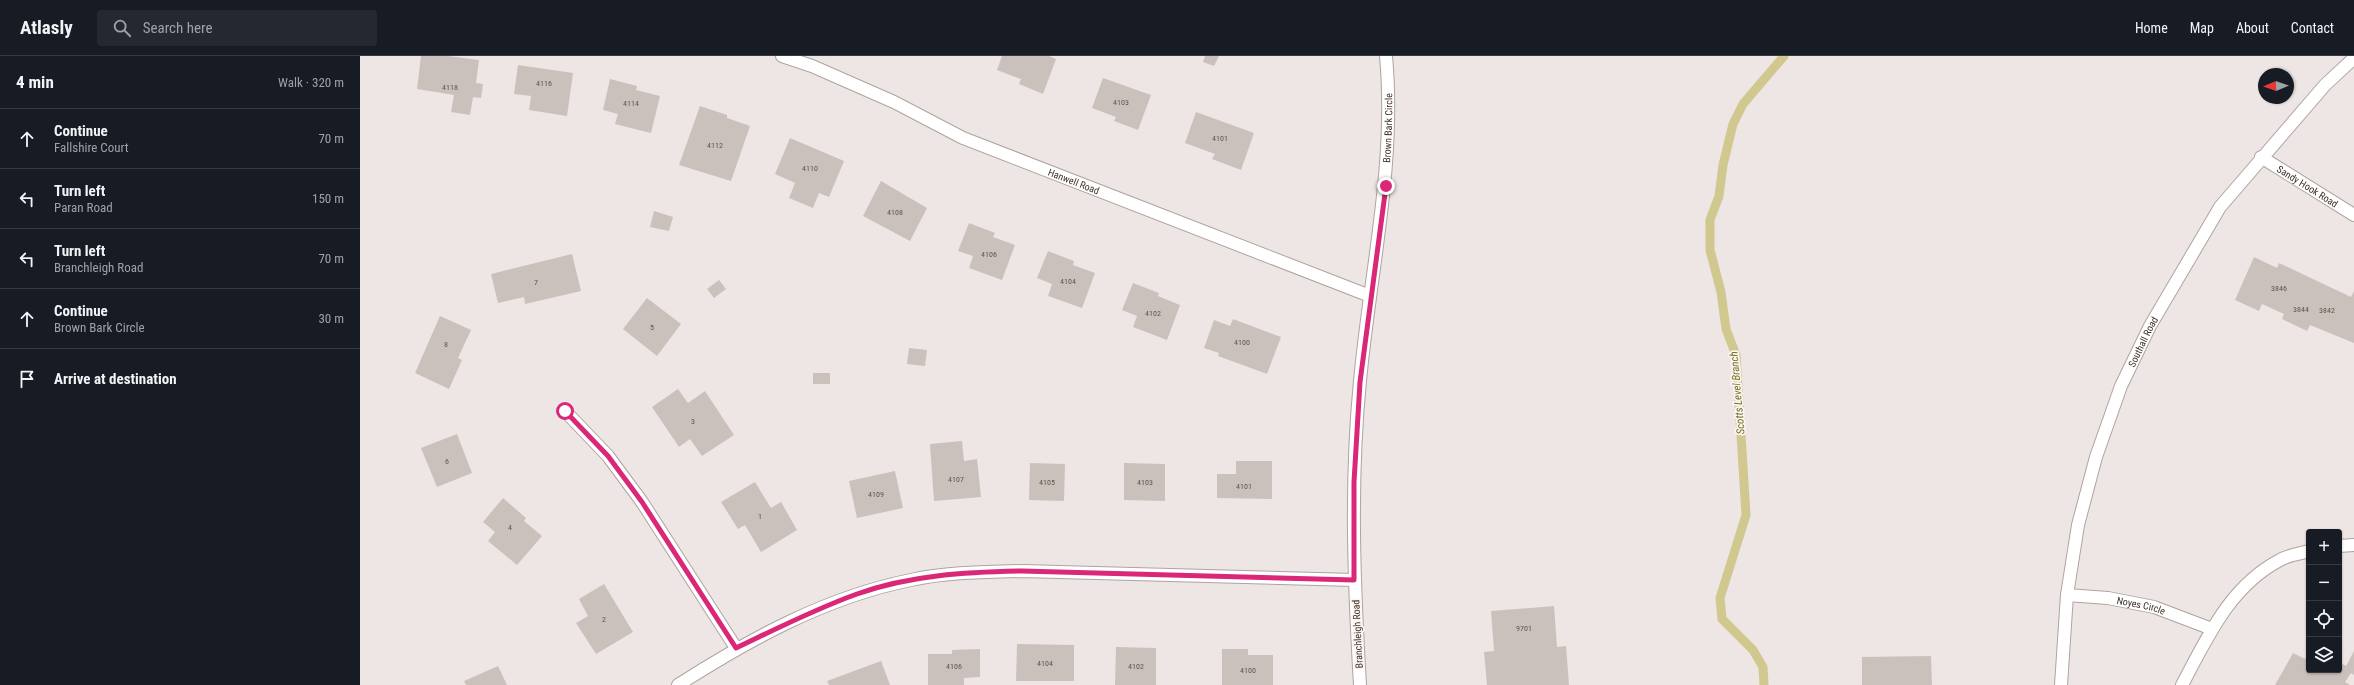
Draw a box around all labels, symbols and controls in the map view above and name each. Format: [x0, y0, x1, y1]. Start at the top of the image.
search box [97, 10, 377, 46]
text: Atlasly [20, 16, 73, 39]
icon: search [111, 17, 133, 39]
text: Search here [143, 19, 212, 37]
text: Home [2135, 20, 2168, 36]
text: Map [2190, 20, 2214, 36]
text: About [2236, 20, 2269, 36]
text: Contact [2291, 20, 2334, 36]
north arrow [2258, 68, 2294, 104]
text: 4 min [16, 72, 54, 92]
text: Walk · 320 m [278, 75, 344, 90]
house number: 4116 [536, 79, 552, 88]
house number: 4118 [442, 83, 458, 92]
street label: Brown Bark Circle [1381, 93, 1394, 163]
house number: 4103 [1113, 98, 1129, 107]
house number: 4114 [623, 99, 639, 108]
text: Continue [54, 122, 108, 140]
icon: ahead [16, 128, 38, 150]
text: 70 m [318, 131, 344, 146]
house number: 4101 [1212, 134, 1228, 143]
text: Fallshire Court [54, 140, 129, 155]
house number: 4112 [707, 141, 723, 150]
street label: Sandy Hook Road [2275, 163, 2340, 210]
house number: 4110 [802, 164, 818, 173]
street label: Hanwell Road [1047, 167, 1101, 196]
route end [1377, 177, 1395, 195]
text: Turn left [54, 182, 105, 200]
icon: left [16, 188, 38, 210]
text: 150 m [312, 191, 344, 206]
text: Paran Road [54, 200, 113, 215]
house number: 4108 [887, 208, 903, 217]
text: Turn left [54, 242, 105, 260]
icon: left [16, 248, 38, 270]
house number: 4106 [981, 250, 997, 259]
text: 70 m [318, 251, 344, 266]
text: Branchleigh Road [54, 260, 143, 275]
house number: 4104 [1060, 277, 1076, 286]
house number: 7 [534, 278, 538, 287]
house number: 3846 [2271, 284, 2287, 293]
text: Continue [54, 302, 108, 320]
house number: 3844 [2293, 305, 2309, 314]
house number: 3842 [2319, 306, 2335, 315]
icon: ahead [16, 308, 38, 330]
house number: 4102 [1145, 309, 1161, 318]
text: 30 m [318, 311, 344, 326]
street label: Southall Road [2126, 315, 2160, 369]
text: Brown Bark Circle [54, 320, 145, 335]
house number: 5 [650, 323, 654, 332]
house number: 4100 [1234, 338, 1250, 347]
house number: 8 [444, 340, 448, 349]
water label: Scotts Level Branch [1727, 351, 1748, 435]
icon: arrive [16, 368, 38, 390]
text: Arrive at destination [54, 370, 177, 388]
route start [556, 402, 574, 420]
house number: 3 [691, 417, 695, 426]
house number: 6 [445, 457, 449, 466]
house number: 4107 [948, 475, 964, 484]
house number: 4105 [1039, 478, 1055, 487]
house number: 4103 [1137, 478, 1153, 487]
house number: 4101 [1236, 482, 1252, 491]
house number: 4109 [868, 490, 884, 499]
house number: 1 [758, 512, 762, 521]
house number: 4 [508, 523, 512, 532]
map controls [2306, 529, 2342, 673]
button: + [2306, 529, 2342, 565]
button: − [2306, 565, 2342, 601]
street label: Noyes Circle [2116, 595, 2167, 617]
street label: Branchleigh Road [1350, 599, 1365, 669]
button: locate [2306, 601, 2342, 637]
house number: 2 [602, 615, 606, 624]
house number: 9701 [1516, 624, 1532, 633]
button: layers [2306, 637, 2342, 673]
house number: 4104 [1037, 659, 1053, 668]
house number: 4106 [946, 662, 962, 671]
house number: 4102 [1128, 662, 1144, 671]
house number: 4100 [1240, 666, 1256, 675]

